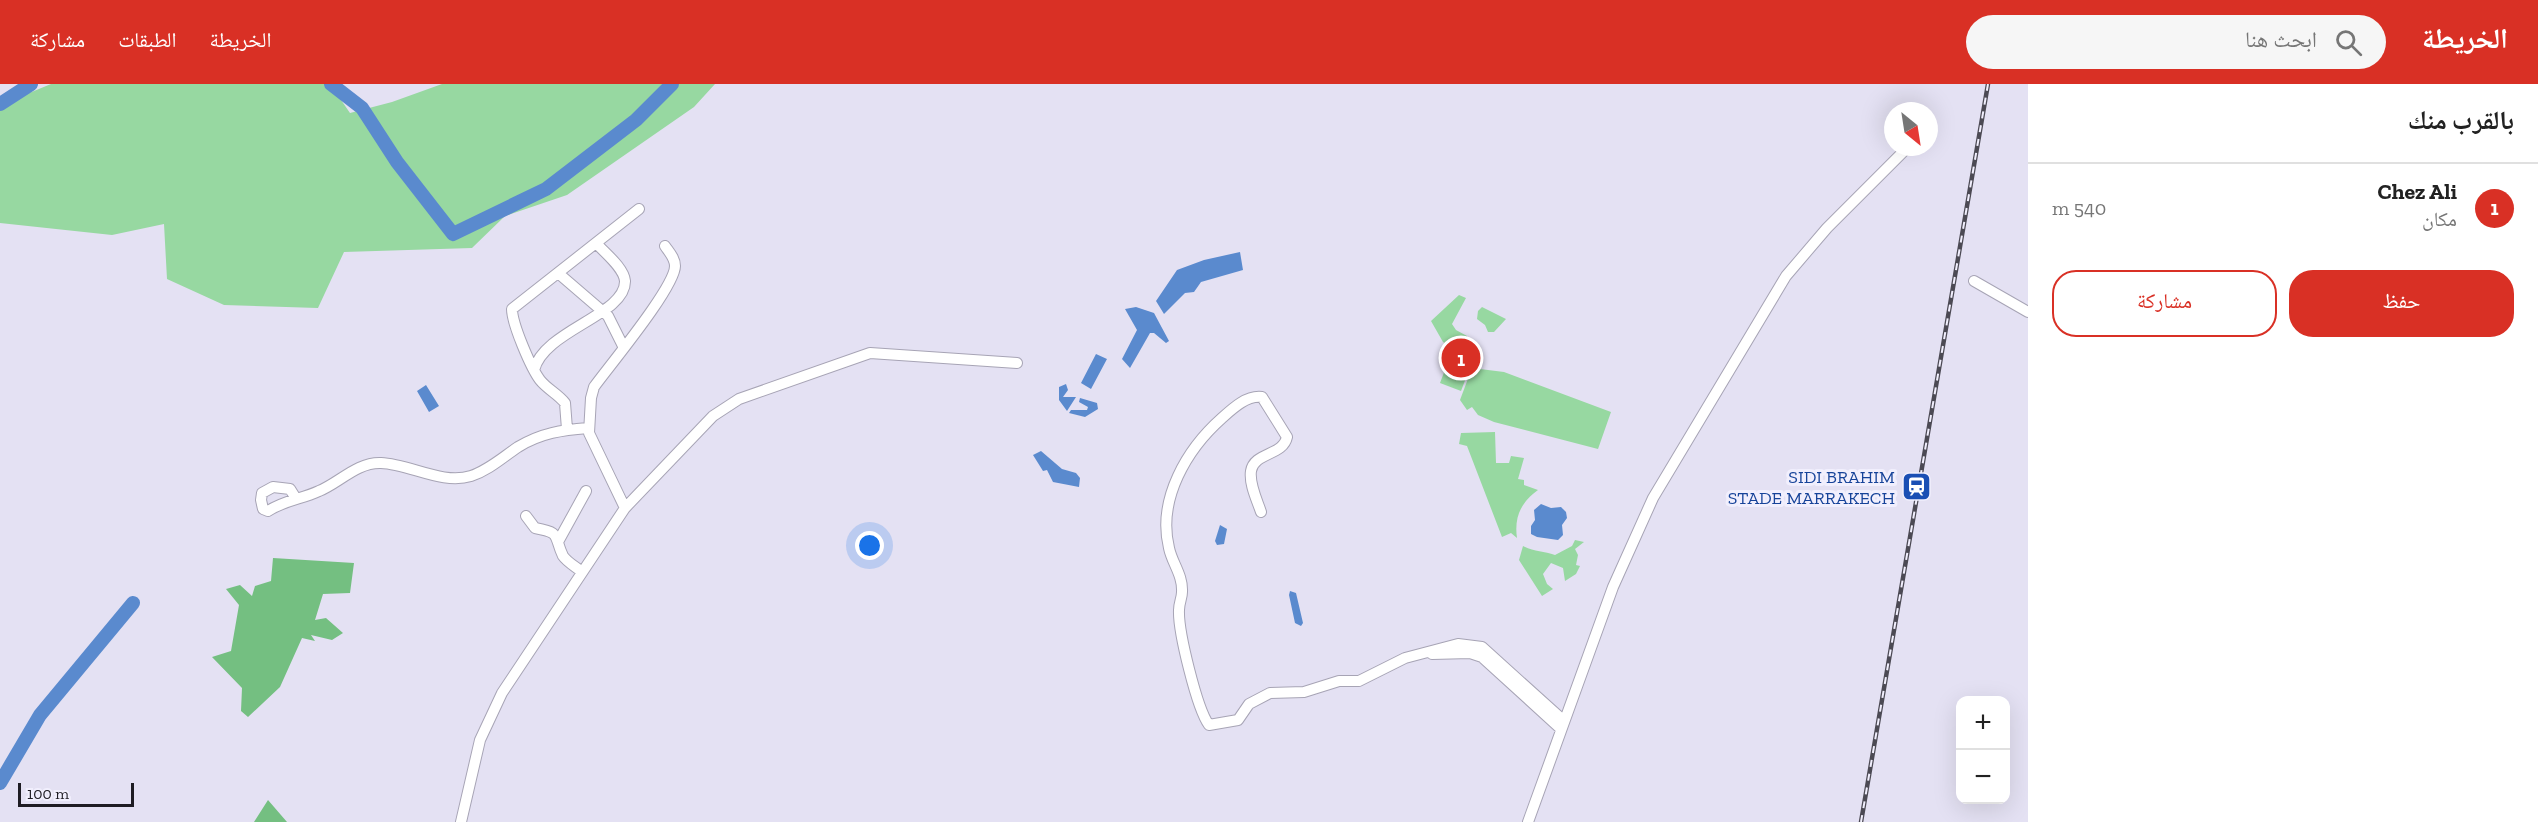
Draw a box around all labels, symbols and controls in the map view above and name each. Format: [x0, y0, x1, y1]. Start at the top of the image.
search box [1966, 15, 2386, 69]
text: الخريطة [2422, 22, 2508, 55]
text: ابحث هنا [2245, 26, 2317, 53]
icon: search [2332, 26, 2365, 59]
text: مشاركة [30, 27, 85, 52]
text: الطبقات [118, 27, 177, 52]
text: الخريطة [210, 27, 271, 52]
north arrow [1884, 102, 1938, 156]
text: بالقرب منك [2408, 104, 2514, 136]
text: Chez Ali [2377, 178, 2457, 205]
text: 540 m [2052, 196, 2106, 220]
text: 1 [2490, 196, 2499, 220]
text: مكان [2422, 207, 2457, 231]
button: مشاركة [2052, 270, 2277, 337]
button: حفظ [2289, 270, 2514, 337]
pin: 1 [1442, 336, 1480, 380]
place label: SIDI BRAHIM STADE MARRAKECH [1728, 466, 1895, 509]
station icon: SIDI BRAHIM STADE MARRAKECH [1900, 471, 1932, 503]
your location [855, 531, 884, 560]
map controls [1956, 696, 2010, 804]
button: + [1956, 696, 2010, 750]
button: − [1956, 750, 2010, 804]
scale bar [18, 780, 134, 808]
text: 100 m [27, 784, 69, 803]

